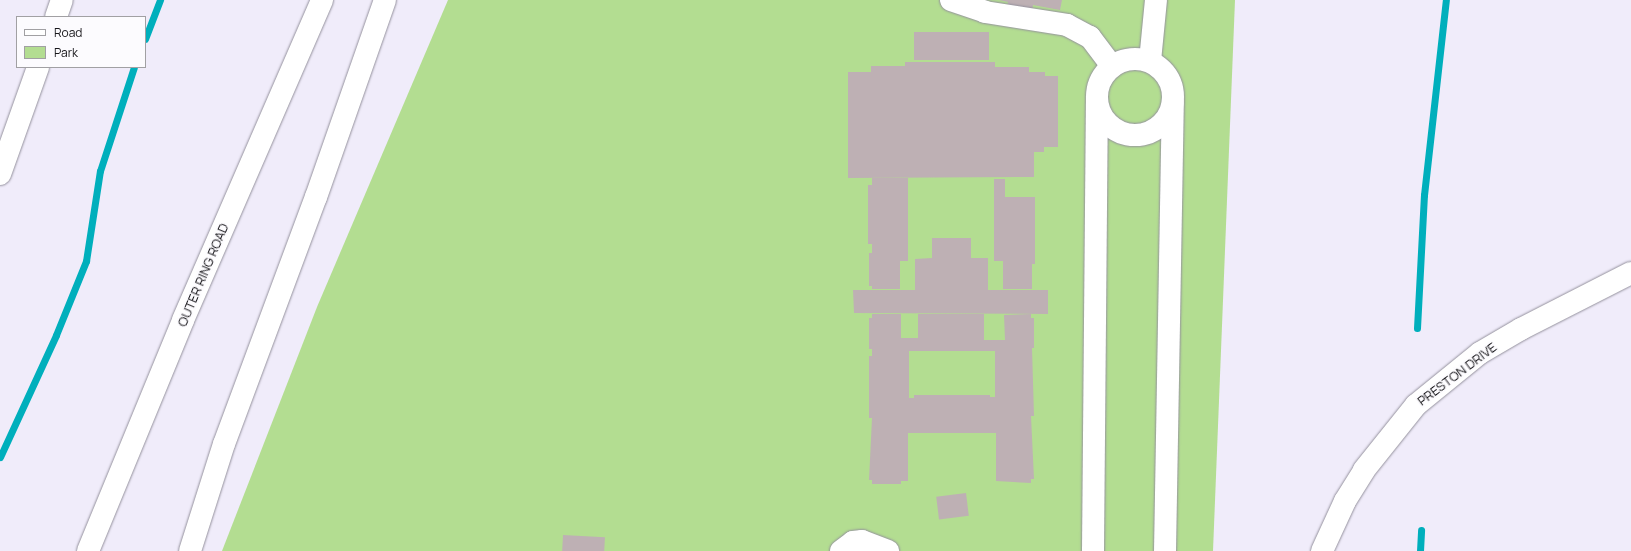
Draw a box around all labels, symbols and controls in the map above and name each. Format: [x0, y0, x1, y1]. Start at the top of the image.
legend [16, 16, 146, 68]
text: Road [54, 24, 82, 41]
text: Park [54, 44, 78, 61]
street label: OUTER RING ROAD [174, 221, 232, 329]
street label: PRESTON DRIVE [1414, 339, 1500, 409]

